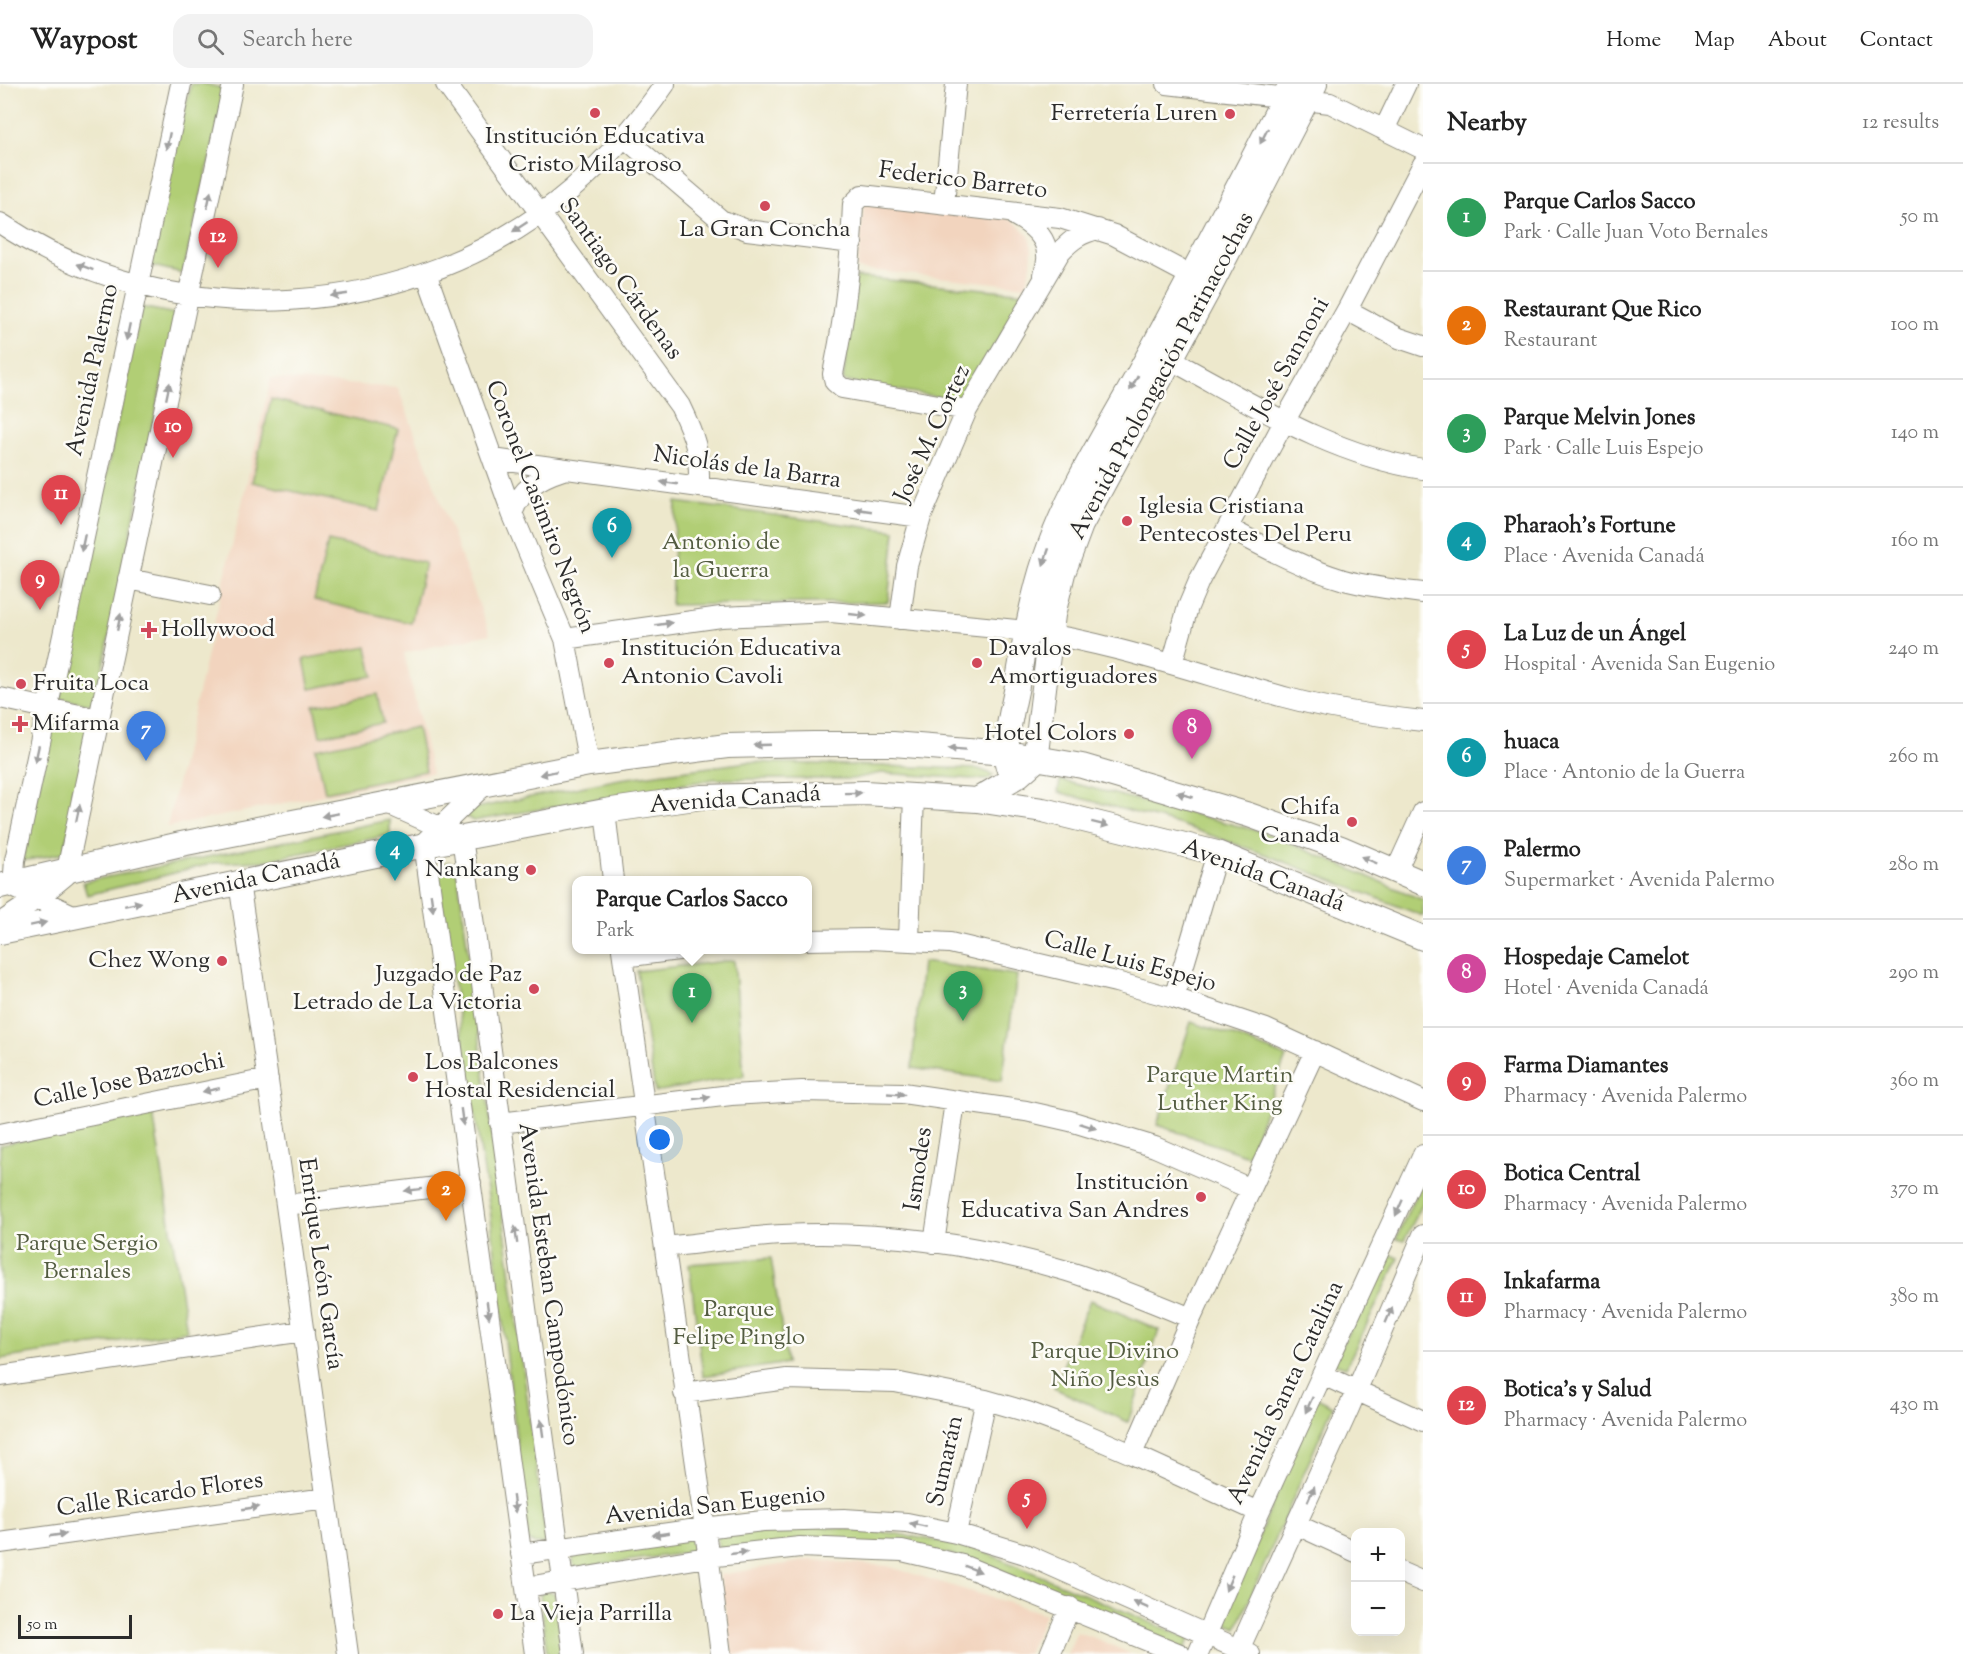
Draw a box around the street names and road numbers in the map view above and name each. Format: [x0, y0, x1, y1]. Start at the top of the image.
street label: Federico Barreto [877, 154, 1049, 208]
street label: Santiago Cárdenas [550, 191, 690, 367]
street label: Avenida Prolongación Parinacochas [1061, 206, 1263, 546]
street label: Avenida Palermo [58, 281, 128, 459]
street label: Calle José Sannoni [1215, 291, 1339, 477]
street label: José M. Cortez [885, 360, 980, 510]
street label: Coronel Casimiro Negrón [476, 375, 604, 639]
street label: Nicolás de la Barra [651, 438, 843, 498]
street label: Avenida Canadá [648, 777, 822, 823]
street label: Avenida Canadá [1177, 831, 1349, 921]
street label: Avenida Canadá [169, 845, 343, 913]
street label: Calle Luis Espejo [1040, 923, 1220, 1001]
street label: Calle Jose Bazzochi [30, 1044, 228, 1118]
street label: Avenida Esteban Campodónico [508, 1120, 588, 1448]
street label: Ismodes [896, 1125, 942, 1213]
street label: Enrique León García [288, 1156, 352, 1372]
street label: Avenida Santa Catalina [1219, 1276, 1353, 1510]
street label: Sumarán [919, 1412, 973, 1510]
street label: Calle Ricardo Flores [55, 1464, 265, 1526]
street label: Avenida San Eugenio [603, 1478, 827, 1534]

